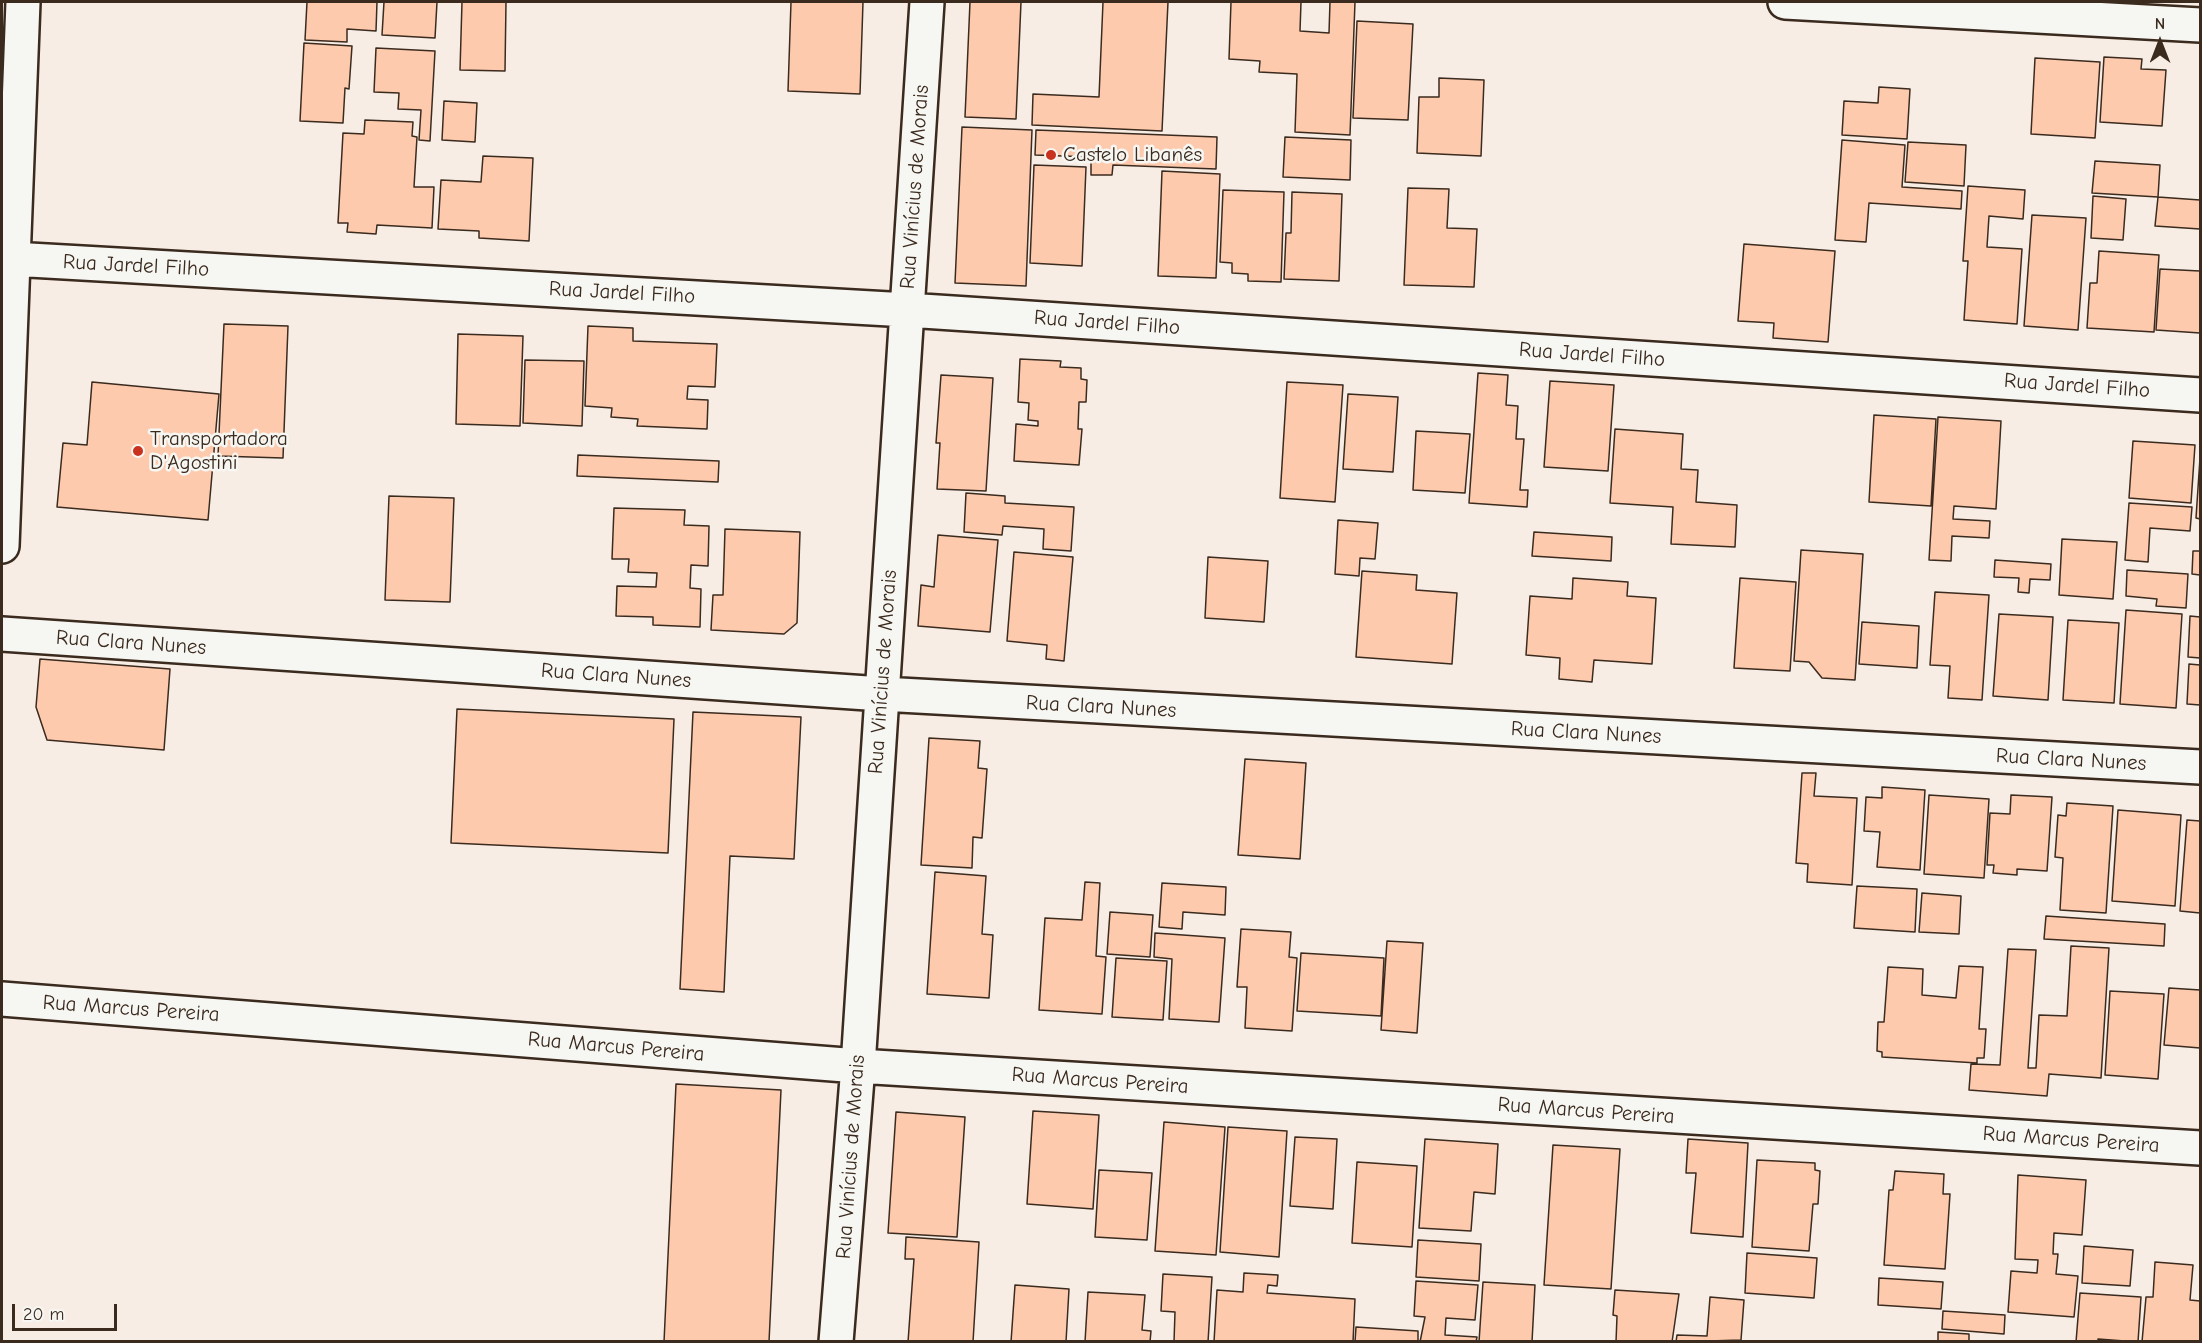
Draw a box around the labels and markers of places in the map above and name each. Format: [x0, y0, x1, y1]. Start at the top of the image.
place label: Castelo Libanês [1063, 142, 1202, 168]
marker: Castelo Libanês [1044, 148, 1058, 162]
place label: Transportadora D'Agostini [150, 426, 288, 476]
marker: Transportadora D'Agostini [131, 444, 145, 458]

